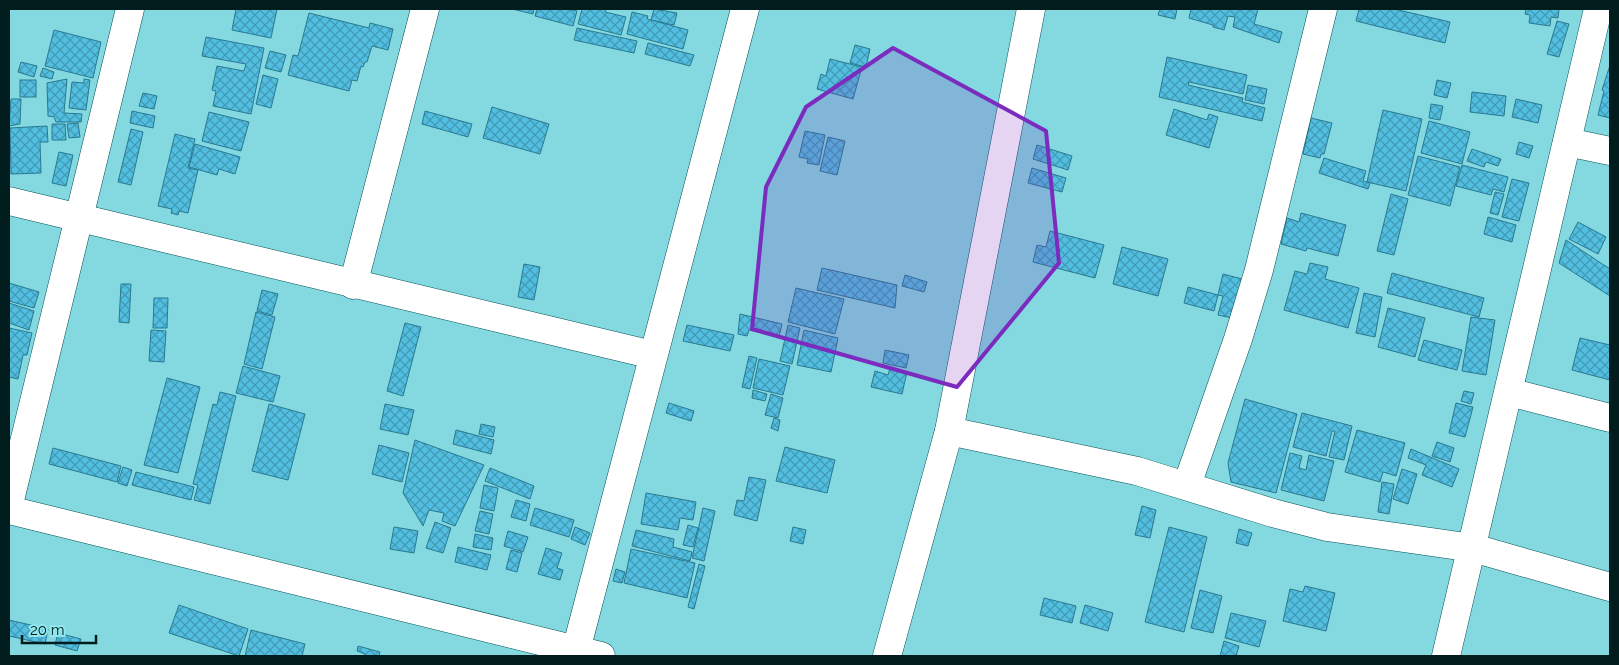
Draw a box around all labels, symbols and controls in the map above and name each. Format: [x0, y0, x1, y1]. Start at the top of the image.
scale bar [22, 612, 96, 644]
text: 20 m [30, 621, 65, 639]

